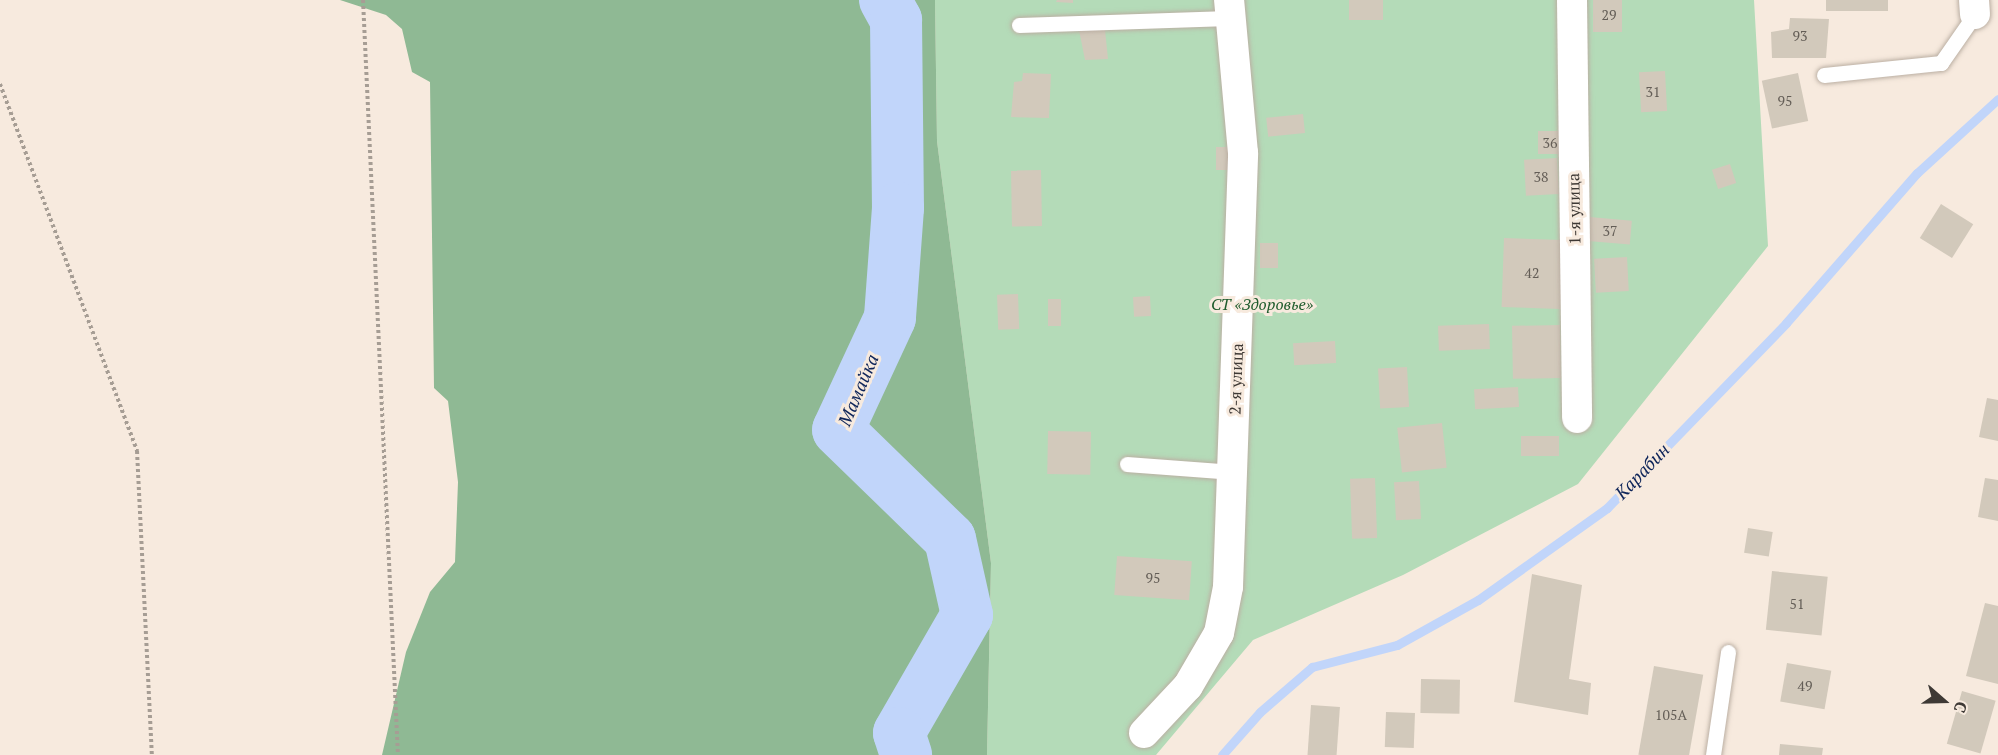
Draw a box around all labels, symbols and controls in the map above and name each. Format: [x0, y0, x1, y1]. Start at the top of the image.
house number: 29 [1602, 7, 1616, 23]
house number: 93 [1793, 28, 1807, 44]
house number: 31 [1646, 84, 1660, 100]
house number: 95 [1778, 93, 1792, 109]
house number: 36 [1543, 135, 1557, 151]
house number: 38 [1534, 169, 1548, 185]
street label: 1-я улица [1564, 173, 1584, 245]
house number: 37 [1603, 223, 1617, 239]
house number: 42 [1525, 265, 1539, 281]
park label: СТ «Здоровье» [1211, 294, 1313, 314]
street label: 2-я улица [1225, 343, 1247, 415]
water label: Мамайка [833, 351, 883, 429]
water label: Карабин [1610, 439, 1674, 503]
house number: 95 [1146, 570, 1160, 586]
house number: 51 [1790, 596, 1804, 612]
north arrow [1914, 671, 1974, 731]
house number: 49 [1798, 678, 1812, 694]
text: С [1949, 698, 1973, 716]
house number: 105А [1655, 707, 1687, 723]

